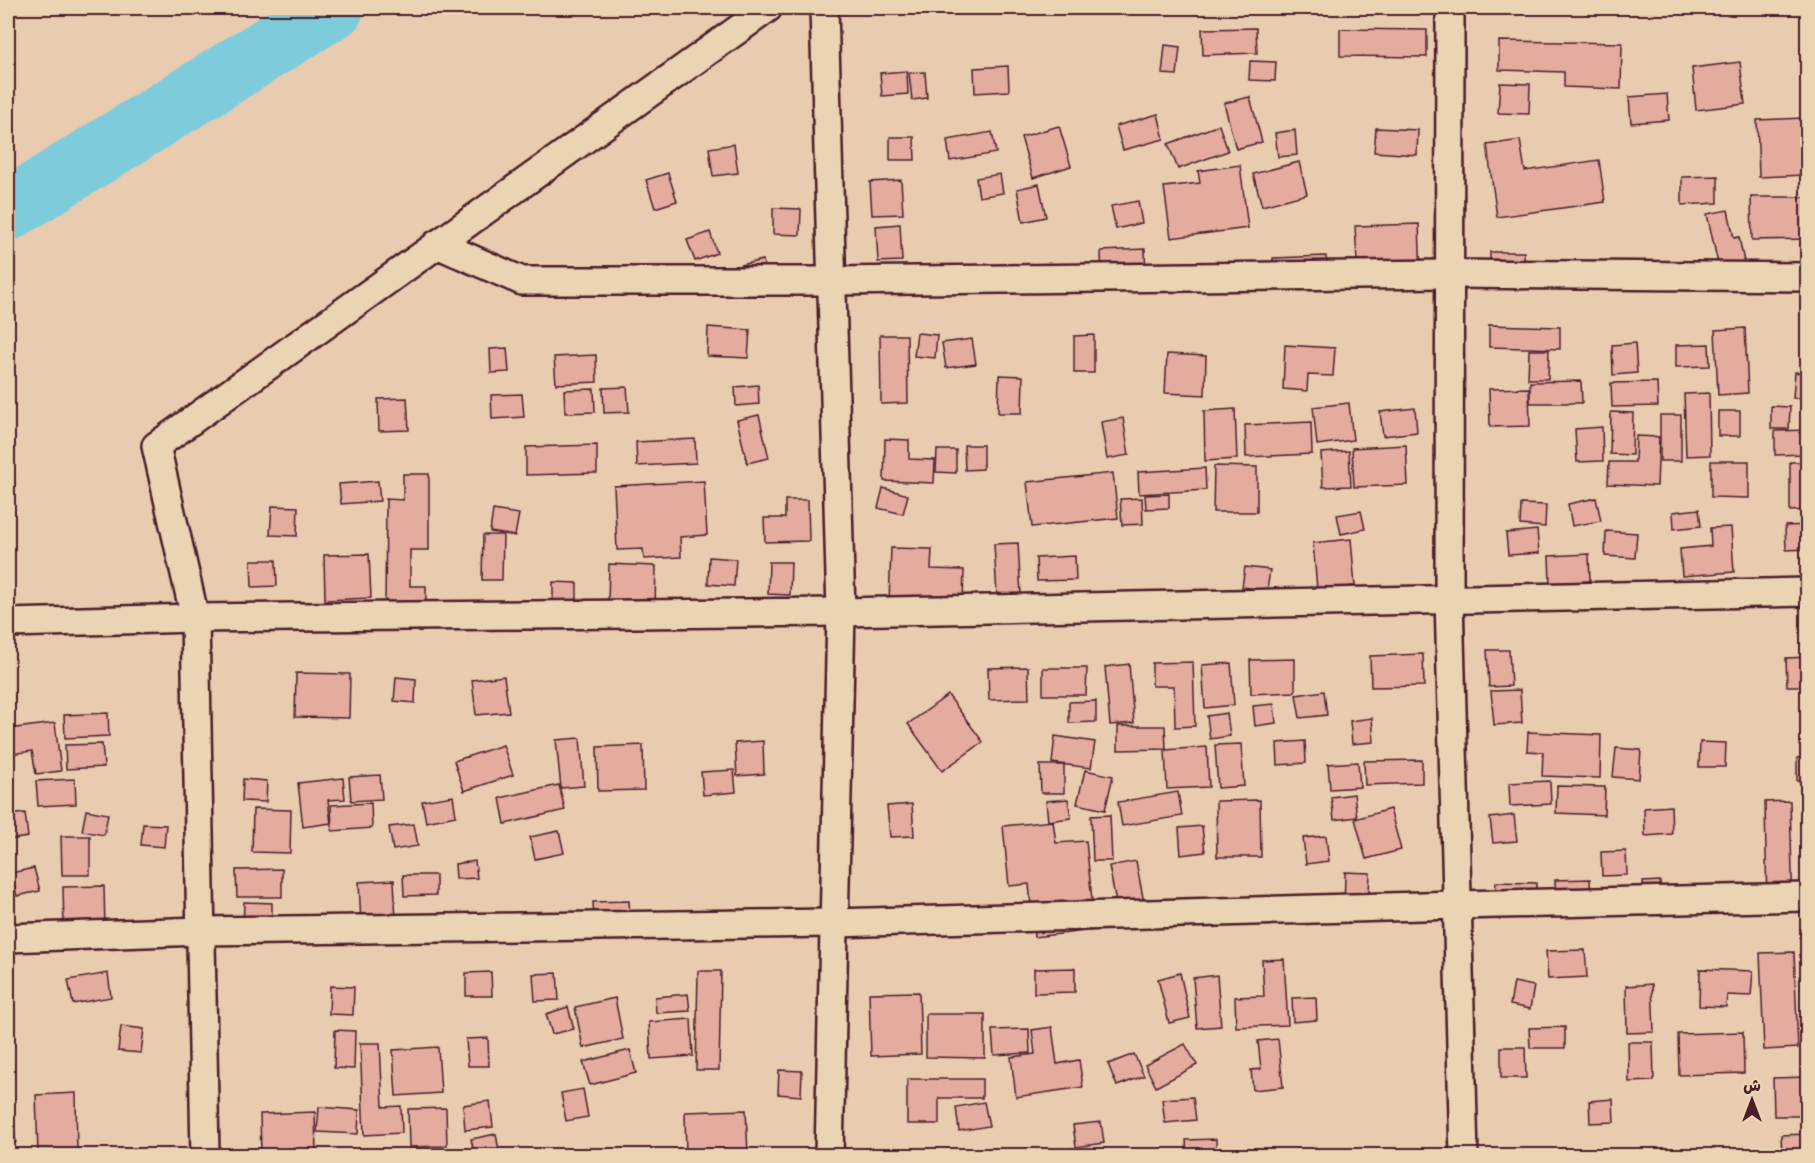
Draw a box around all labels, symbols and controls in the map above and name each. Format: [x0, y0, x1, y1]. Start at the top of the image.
north arrow [1722, 1070, 1782, 1130]
text: ش [1743, 1077, 1761, 1095]

